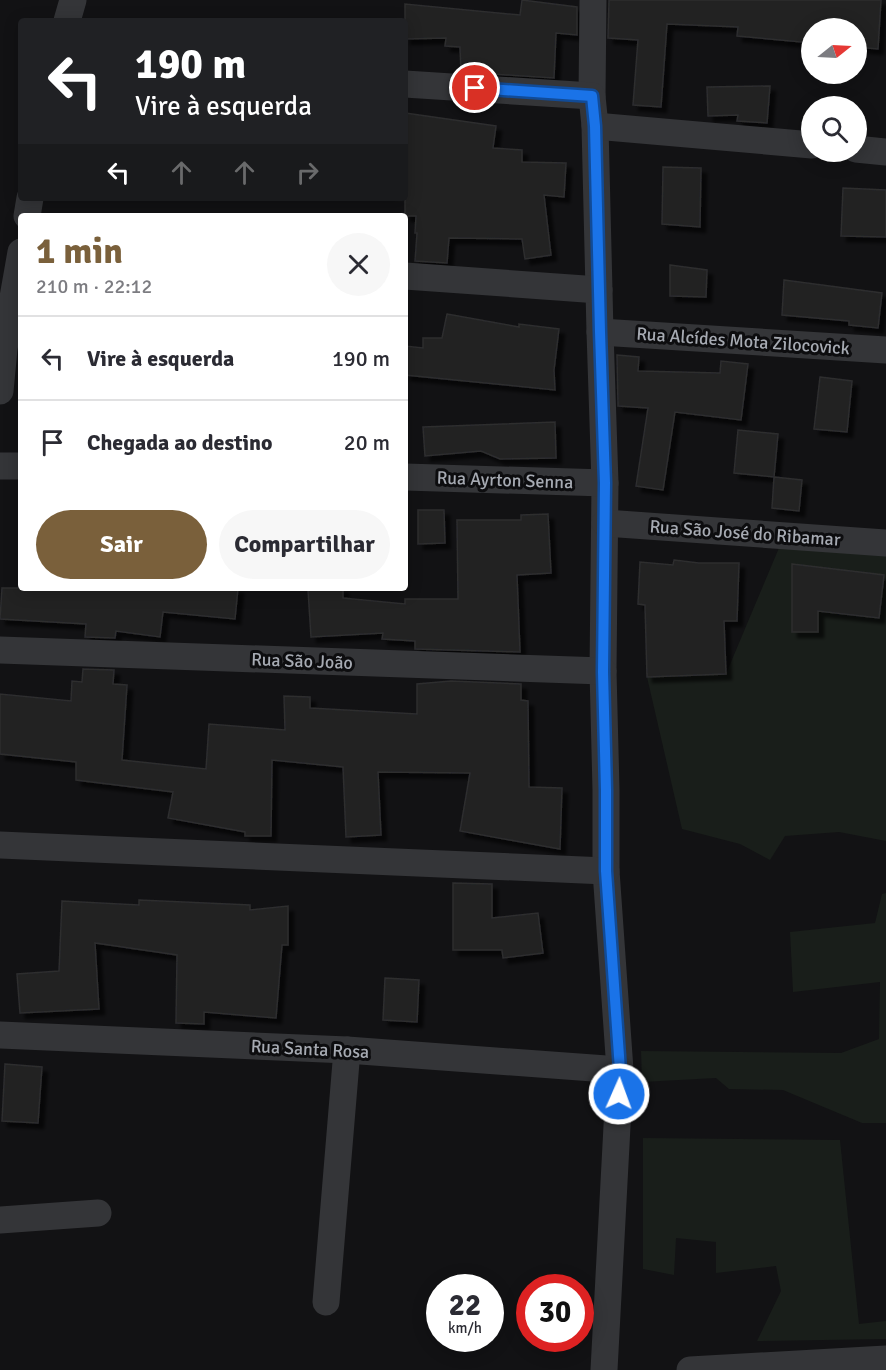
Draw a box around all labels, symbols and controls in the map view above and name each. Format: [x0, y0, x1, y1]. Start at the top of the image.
north arrow [801, 18, 867, 84]
map controls [801, 18, 867, 162]
text: 190 m [135, 39, 246, 90]
icon: left [36, 42, 114, 120]
pin [449, 62, 500, 113]
icon: arrive [458, 71, 491, 104]
text: Vire à esquerda [135, 90, 312, 123]
button: search [801, 96, 867, 162]
icon: left [102, 156, 135, 189]
icon: ahead [165, 156, 198, 189]
icon: ahead [228, 156, 261, 189]
icon: right [291, 156, 324, 189]
text: 1 min [36, 229, 123, 274]
button: close [327, 233, 390, 296]
text: 210 m · 22:12 [36, 274, 152, 299]
street label: Rua Alcídes Mota Zilocovick [636, 323, 850, 359]
icon: left [36, 342, 69, 375]
text: Vire à esquerda [87, 345, 234, 372]
text: 190 m [332, 345, 390, 372]
icon: arrive [36, 426, 69, 459]
text: Chegada ao destino [87, 429, 273, 456]
text: 20 m [344, 429, 390, 456]
street label: Rua Ayrton Senna [436, 467, 574, 493]
button: Sair [36, 510, 207, 579]
button: Compartilhar [219, 510, 390, 579]
street label: Rua São José do Ribamar [649, 515, 842, 551]
street label: Rua São João [251, 648, 353, 674]
street label: Rua Santa Rosa [250, 1035, 370, 1063]
position arrow [587, 1062, 651, 1126]
speed limit sign: 30 [516, 1274, 594, 1352]
text: 22 [449, 1287, 481, 1324]
text: km/h [448, 1319, 482, 1337]

